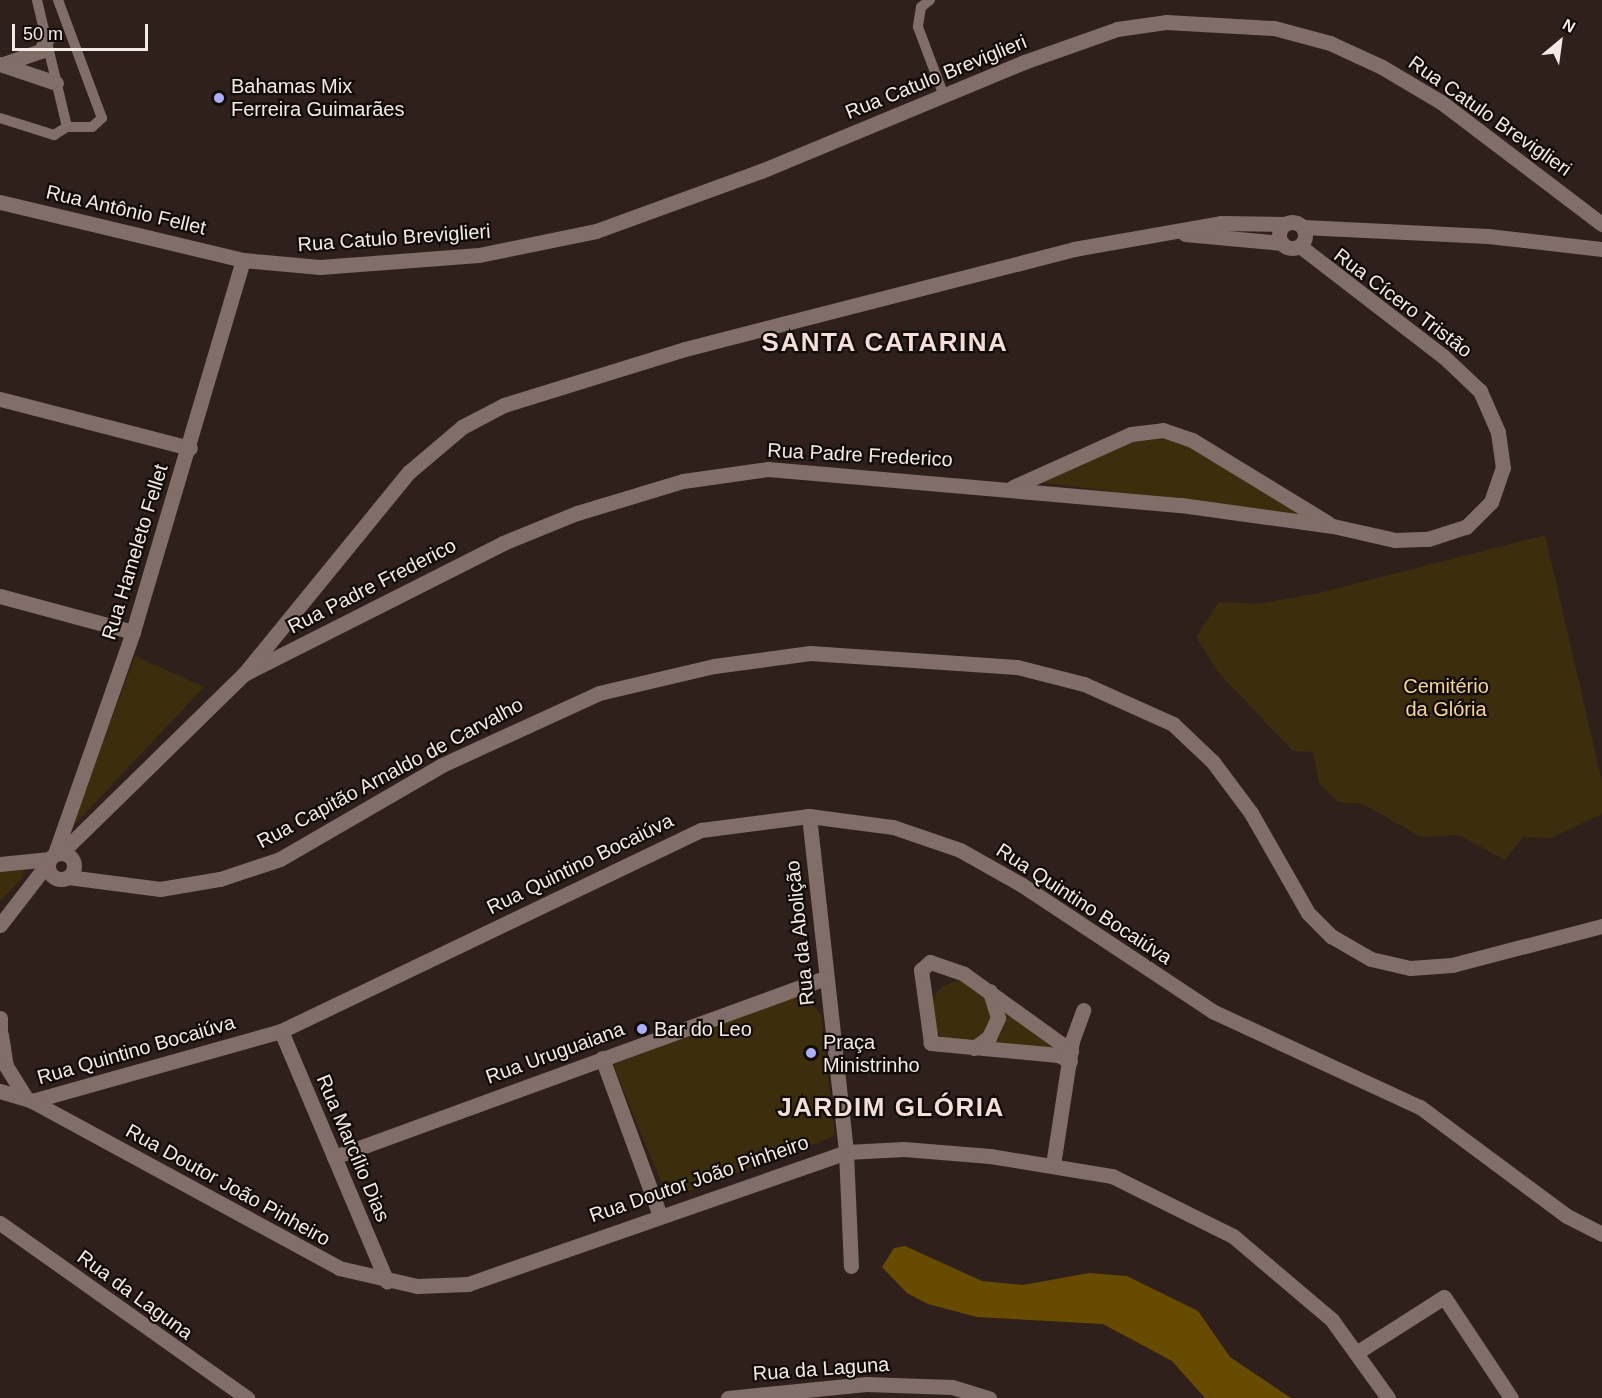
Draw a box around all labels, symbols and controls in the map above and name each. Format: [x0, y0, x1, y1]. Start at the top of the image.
scale bar [15, 12, 152, 50]
north arrow [1530, 12, 1590, 72]
text: N [1560, 16, 1578, 36]
text: 50 m [23, 24, 63, 44]
street label: Rua Catulo Breviglieri [842, 30, 1030, 124]
street label: Rua Catulo Breviglieri [1404, 51, 1576, 181]
place label: Bahamas Mix Ferreira Guimarães [231, 74, 404, 121]
marker: Bahamas Mix Ferreira Guimarães [212, 91, 226, 105]
street label: Rua Antônio Fellet [43, 180, 209, 240]
street label: Rua Catulo Breviglieri [297, 219, 491, 257]
street label: Rua Cícero Tristão [1329, 243, 1477, 363]
district label: SANTA CATARINA [761, 327, 1009, 359]
street label: Rua Padre Frederico [767, 438, 953, 472]
street label: Rua Hameleto Fellet [97, 461, 173, 643]
street label: Rua Padre Frederico [284, 533, 460, 639]
park label: Cemitério da Glória [1403, 675, 1489, 722]
street label: Rua Capitão Arnaldo de Carvalho [252, 692, 528, 854]
street label: Rua Quintino Bocaiúva [483, 808, 677, 920]
street label: Rua Quintino Bocaiúva [992, 838, 1176, 970]
street label: Rua da Abolição [780, 859, 820, 1007]
street label: Rua Quintino Bocaiúva [34, 1010, 238, 1090]
street label: Rua Uruguaiana [482, 1017, 628, 1089]
place label: Bar do Leo [654, 1017, 752, 1041]
marker: Bar do Leo [635, 1022, 649, 1036]
place label: Praça Ministrinho [823, 1030, 920, 1077]
marker: Praça Ministrinho [804, 1046, 818, 1060]
street label: Rua Marcílio Dias [311, 1071, 395, 1225]
district label: JARDIM GLÓRIA [777, 1092, 1005, 1124]
street label: Rua Doutor João Pinheiro [122, 1119, 334, 1251]
street label: Rua Doutor João Pinheiro [586, 1130, 812, 1228]
street label: Rua da Laguna [73, 1245, 197, 1345]
street label: Rua da Laguna [752, 1352, 890, 1386]

